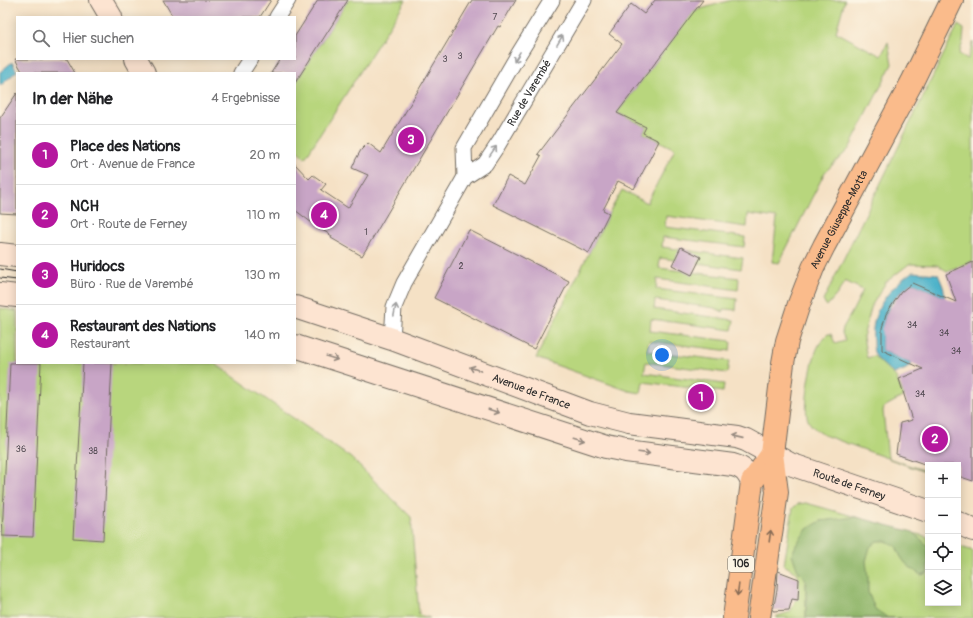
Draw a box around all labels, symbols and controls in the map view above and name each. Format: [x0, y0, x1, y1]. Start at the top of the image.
house number: 7 [493, 12, 498, 23]
search box [16, 16, 296, 60]
icon: search [30, 27, 52, 49]
text: Hier suchen [62, 29, 134, 48]
one-way arrow [556, 34, 564, 46]
house number: 3 [457, 51, 463, 62]
one-way arrow [512, 51, 520, 63]
house number: 3 [442, 54, 448, 65]
street label: Rue de Varembé [504, 57, 554, 128]
text: In der Nähe [32, 88, 113, 109]
text: 4 Ergebnisse [211, 90, 280, 106]
pin: 3 [398, 125, 424, 155]
text: Place des Nations [70, 137, 180, 156]
one-way arrow [489, 146, 498, 157]
text: 1 [42, 147, 48, 163]
text: 20 m [249, 147, 280, 163]
text: Ort · Avenue de France [70, 156, 195, 172]
street label: Avenue Giuseppe-Motta [807, 168, 870, 271]
text: NCH [70, 197, 99, 216]
pin: 4 [311, 200, 337, 230]
text: 2 [41, 207, 49, 223]
text: 110 m [247, 207, 280, 223]
text: Ort · Route de Ferney [70, 216, 187, 232]
house number: 1 [364, 227, 368, 238]
text: Huridocs [70, 257, 125, 276]
house number: 2 [458, 261, 464, 272]
text: 3 [41, 267, 49, 283]
text: 130 m [244, 267, 280, 283]
text: Büro · Rue de Varembé [70, 276, 194, 292]
one-way arrow [391, 304, 399, 317]
text: Restaurant des Nations [70, 317, 216, 336]
house number: 34 [907, 320, 918, 331]
text: 4 [41, 327, 49, 343]
text: 140 m [244, 327, 280, 343]
house number: 34 [939, 328, 950, 339]
text: Restaurant [70, 336, 130, 352]
your location [652, 345, 672, 365]
house number: 34 [951, 346, 962, 357]
one-way arrow [325, 355, 338, 362]
one-way arrow [470, 365, 482, 373]
street label: Avenue de France [491, 371, 573, 412]
pin: 1 [688, 382, 714, 412]
house number: 34 [915, 389, 926, 400]
one-way arrow [487, 408, 500, 415]
pin: 2 [922, 424, 948, 454]
one-way arrow [731, 433, 744, 441]
one-way arrow [574, 436, 587, 443]
house number: 36 [16, 444, 26, 455]
house number: 38 [88, 446, 98, 457]
one-way arrow [637, 449, 650, 457]
map controls [925, 462, 961, 606]
button: + [925, 462, 961, 498]
street label: Route de Ferney [812, 466, 887, 503]
button: − [925, 498, 961, 534]
one-way arrow [766, 530, 774, 543]
button: locate [925, 534, 961, 570]
road number: 106 [728, 556, 754, 572]
button: layers [925, 570, 961, 606]
one-way arrow [734, 583, 742, 596]

